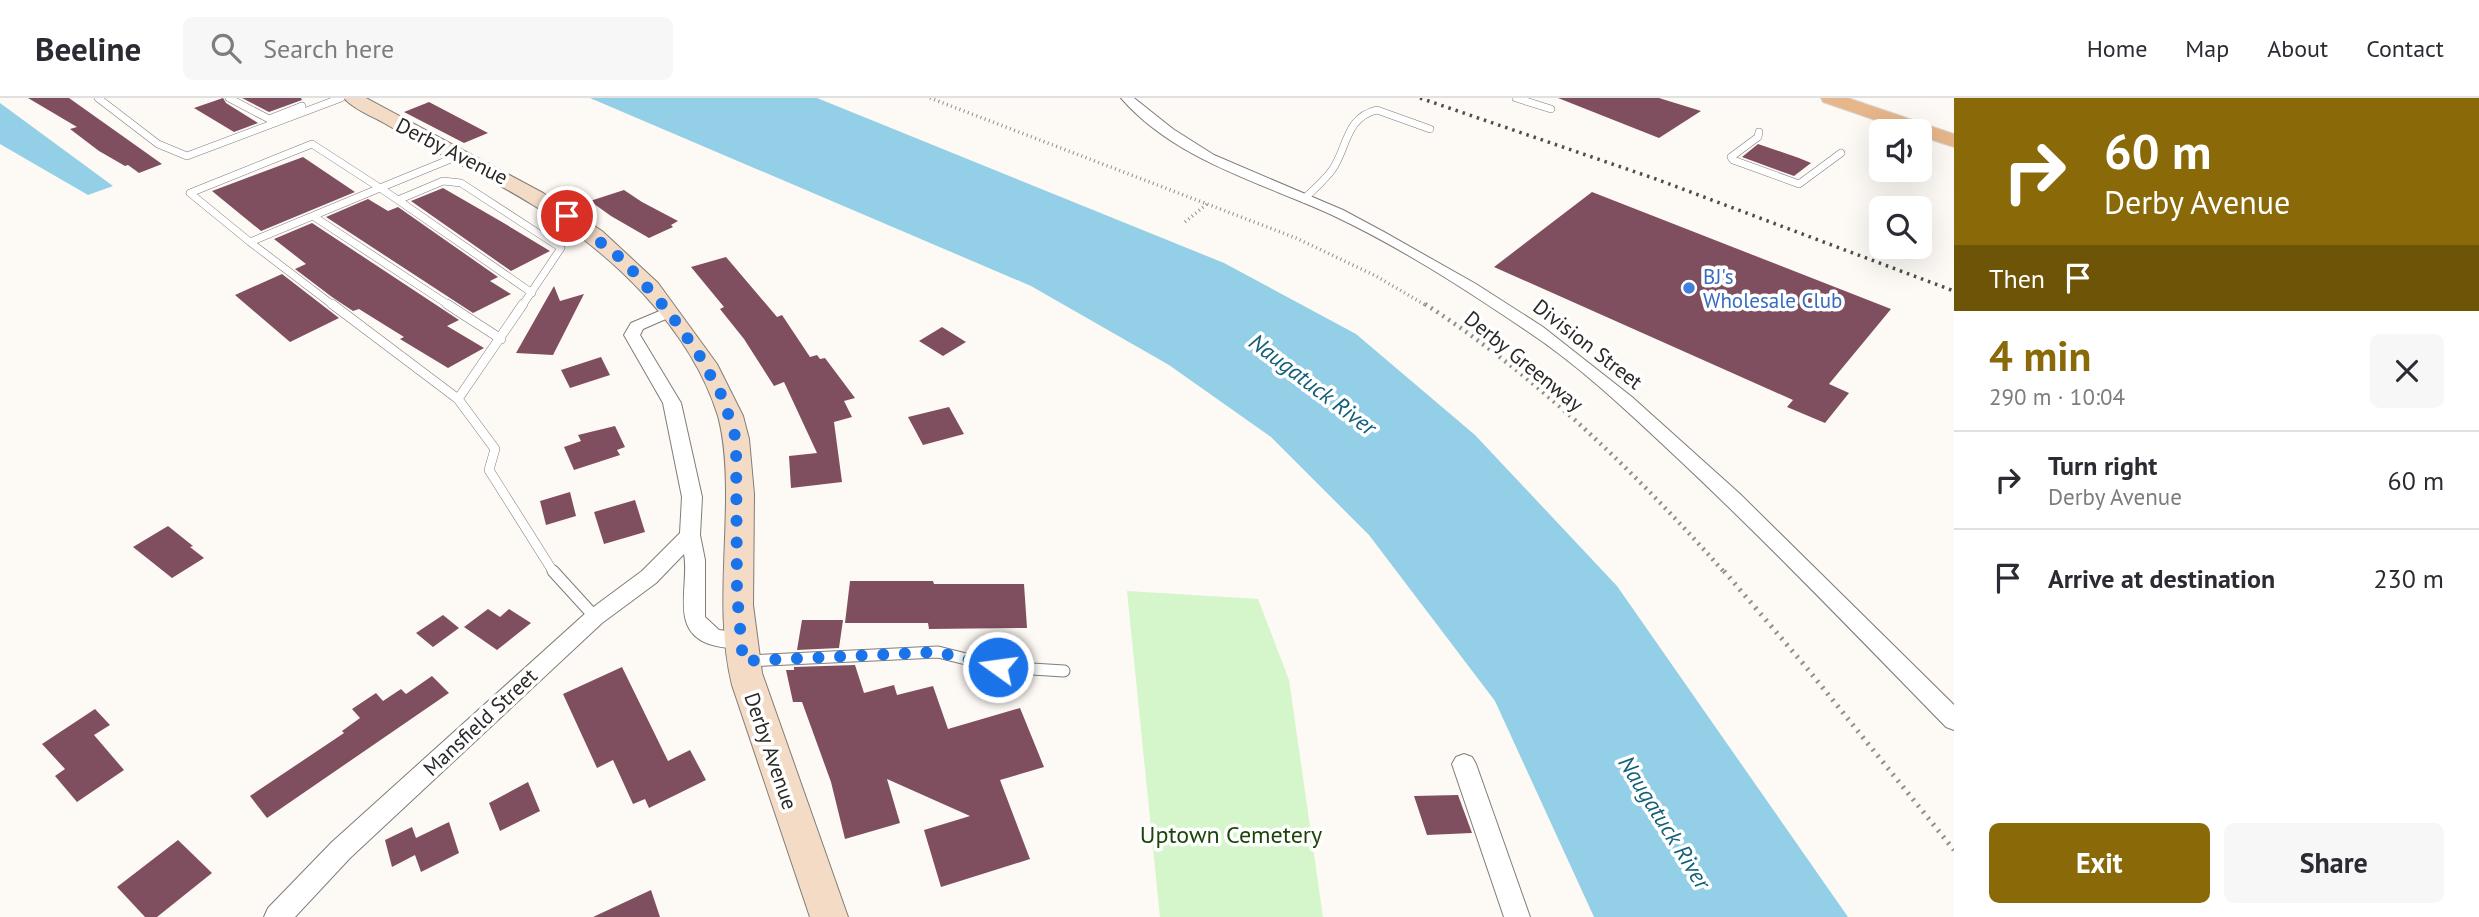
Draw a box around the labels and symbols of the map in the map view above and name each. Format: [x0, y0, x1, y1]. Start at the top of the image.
street label: Derby Avenue [391, 111, 513, 191]
pin [537, 186, 597, 246]
place label: BJ's Wholesale Club [1703, 263, 1842, 314]
marker: BJ's Wholesale Club [1681, 280, 1697, 296]
street label: Division Street [1528, 293, 1648, 395]
street label: Derby Greenway [1459, 305, 1589, 417]
water label: Naugatuck River [1244, 327, 1383, 442]
position arrow [961, 630, 1035, 704]
street label: Mansfield Street [417, 662, 543, 782]
street label: Derby Avenue [738, 689, 804, 813]
water label: Naugatuck River [1612, 750, 1718, 895]
park label: Uptown Cemetery [1140, 819, 1322, 850]

